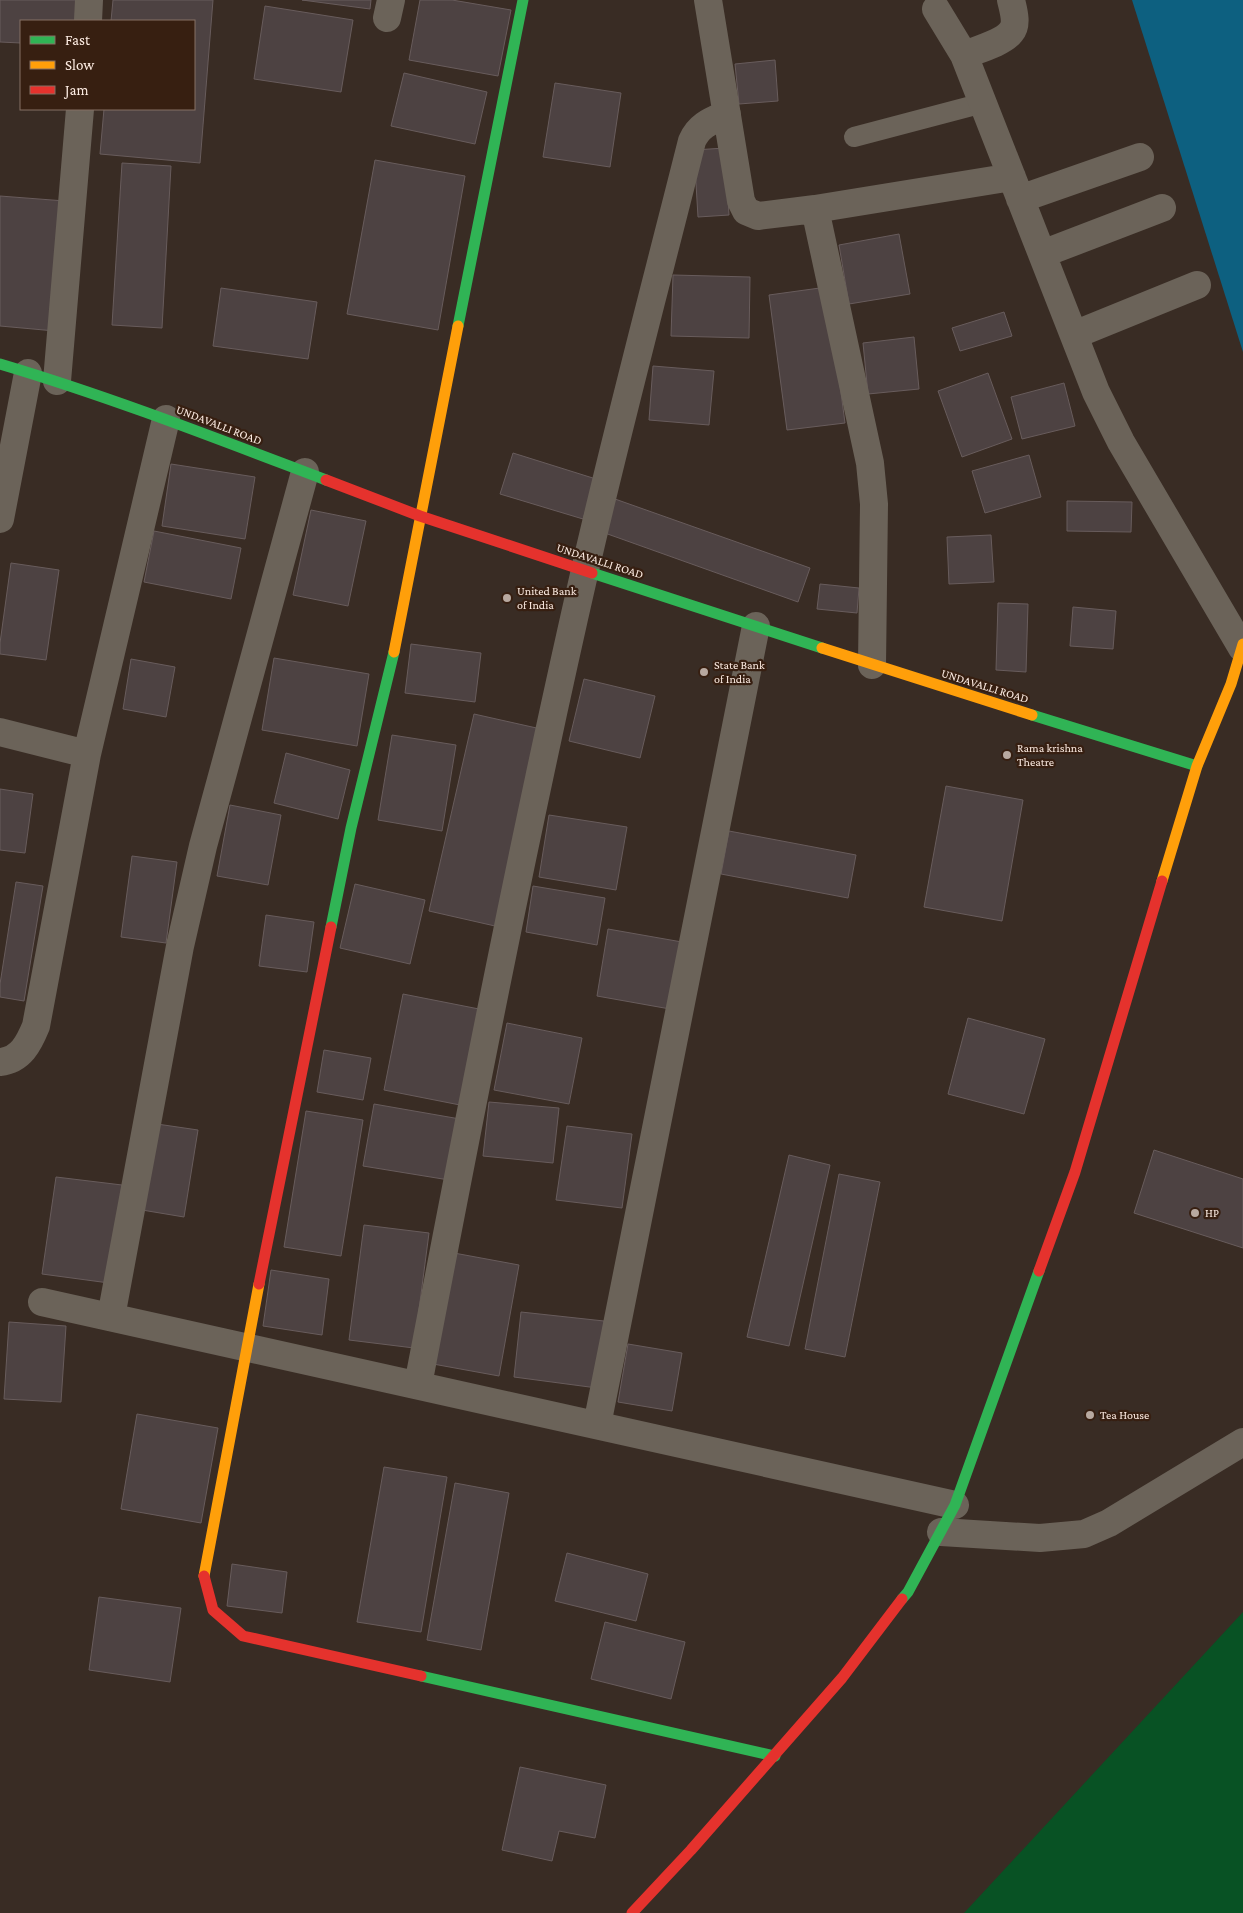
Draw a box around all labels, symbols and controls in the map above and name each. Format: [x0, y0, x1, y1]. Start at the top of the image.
legend [20, 20, 195, 110]
text: Fast [65, 32, 91, 48]
text: Slow [65, 57, 95, 73]
text: Jam [63, 82, 88, 99]
street label: UNDAVALLI ROAD [174, 402, 264, 448]
street label: UNDAVALLI ROAD [555, 540, 645, 582]
place label: United Bank of India [517, 584, 577, 612]
marker: United Bank of India [501, 592, 513, 604]
place label: State Bank of India [714, 658, 765, 686]
marker: State Bank of India [698, 666, 710, 678]
street label: UNDAVALLI ROAD [940, 666, 1030, 706]
place label: Rama krishna Theatre [1017, 741, 1083, 769]
marker: Rama krishna Theatre [1001, 749, 1013, 761]
place label: HP [1205, 1206, 1219, 1220]
marker: HP [1189, 1207, 1201, 1219]
place label: Tea House [1100, 1408, 1149, 1422]
marker: Tea House [1084, 1409, 1096, 1421]

